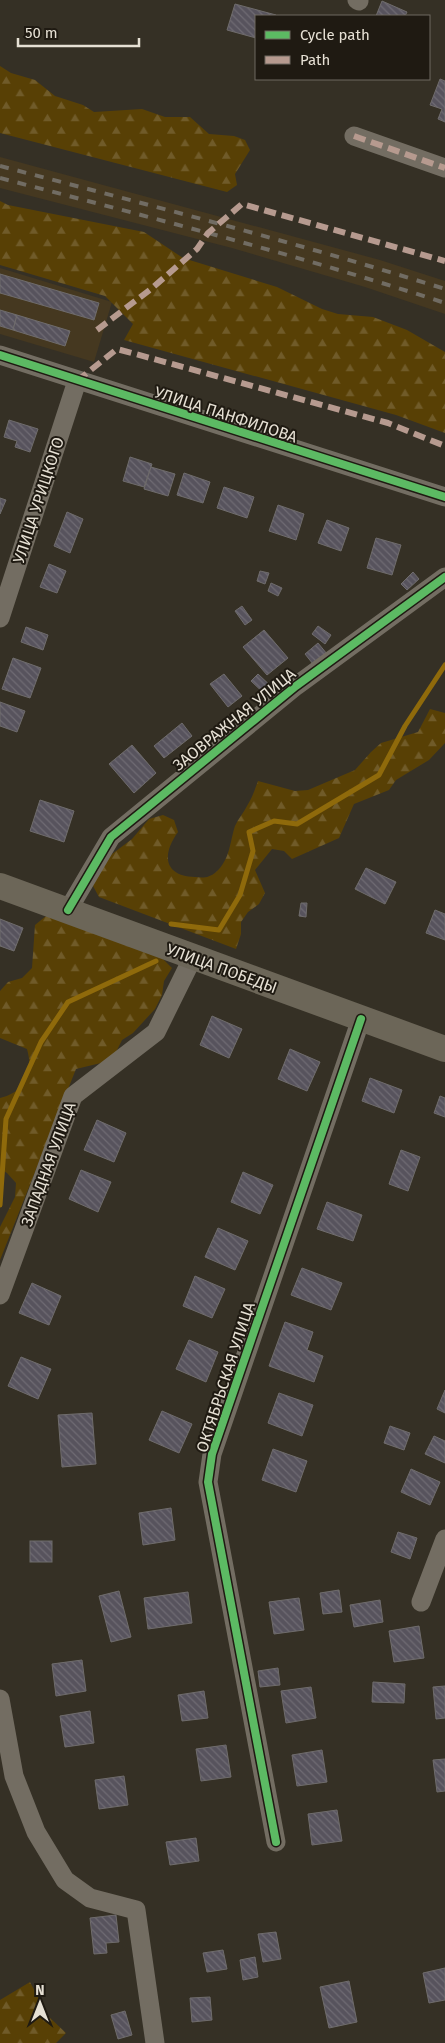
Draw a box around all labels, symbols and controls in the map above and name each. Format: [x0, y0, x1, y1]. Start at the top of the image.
scale bar [18, 15, 139, 47]
legend [255, 15, 430, 80]
text: 50 m [25, 24, 58, 42]
text: Cycle path [300, 26, 370, 44]
text: Path [300, 51, 330, 69]
street label: УЛИЦА ПАНФИЛОВА [152, 382, 300, 447]
street label: УЛИЦА УРИЦКОГО [9, 435, 68, 566]
street label: ЗАОВРАЖНАЯ УЛИЦА [169, 664, 300, 775]
street label: УЛИЦА ПОБЕДЫ [164, 940, 280, 997]
street label: ЗАПАДНАЯ УЛИЦА [17, 1099, 80, 1229]
street label: ОКТЯБРЬСКАЯ УЛИЦА [192, 1299, 259, 1455]
north arrow [15, 1978, 65, 2028]
text: N [35, 1982, 45, 1999]

